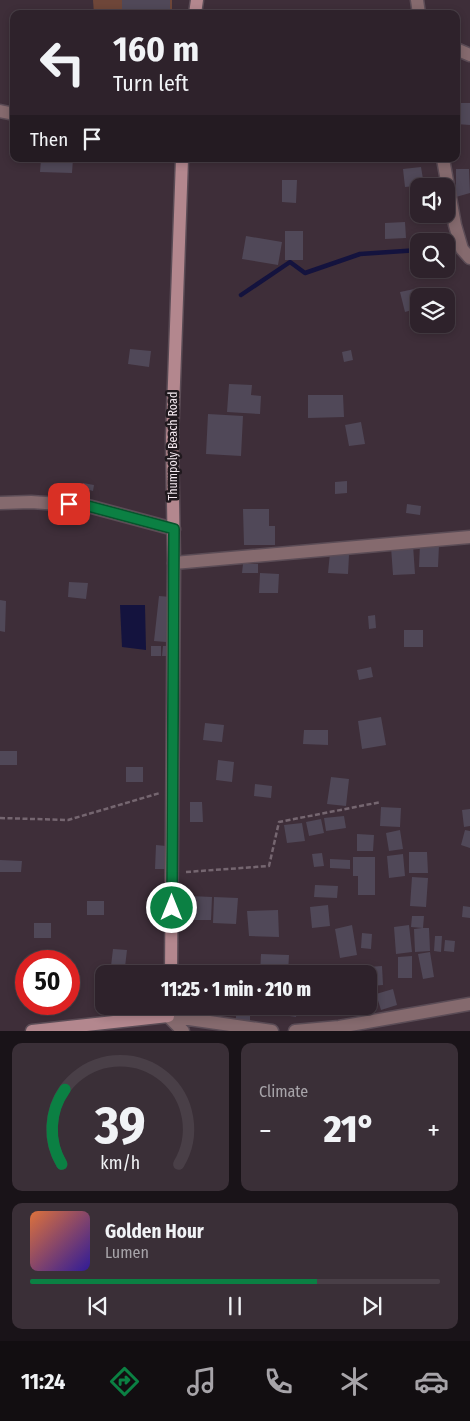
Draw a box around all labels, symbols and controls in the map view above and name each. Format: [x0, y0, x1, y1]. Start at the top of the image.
text: 160 m [113, 28, 199, 70]
icon: left [30, 30, 95, 95]
text: Turn left [113, 70, 189, 97]
icon: arrive [78, 125, 106, 153]
text: Then [30, 128, 68, 151]
map controls [410, 178, 455, 333]
button: sound [410, 178, 455, 223]
button: search [410, 233, 455, 278]
button: layers [410, 288, 455, 333]
street label: Thumpoly Beach Road [166, 392, 180, 500]
pin [48, 483, 90, 525]
icon: arrive [55, 490, 83, 518]
position arrow [145, 881, 197, 933]
speed limit sign: 50 [15, 950, 80, 1015]
text: 11:25 · 1 min · 210 m [161, 978, 311, 1001]
text: Climate [259, 1082, 308, 1101]
text: 39 [94, 1094, 146, 1157]
text: 21° [324, 1106, 375, 1152]
text: − [259, 1114, 272, 1147]
text: + [427, 1114, 440, 1147]
text: km/h [101, 1152, 140, 1174]
text: Golden Hour [105, 1220, 204, 1243]
text: Lumen [105, 1243, 149, 1262]
icon: previous [84, 1292, 112, 1320]
icon: pause [221, 1292, 249, 1320]
icon: next [358, 1292, 386, 1320]
icon: directions [107, 1364, 142, 1399]
icon: music [184, 1364, 219, 1399]
icon: phone [261, 1364, 296, 1399]
icon: climate [337, 1364, 372, 1399]
icon: car [414, 1364, 449, 1399]
text: 11:24 [21, 1368, 65, 1395]

